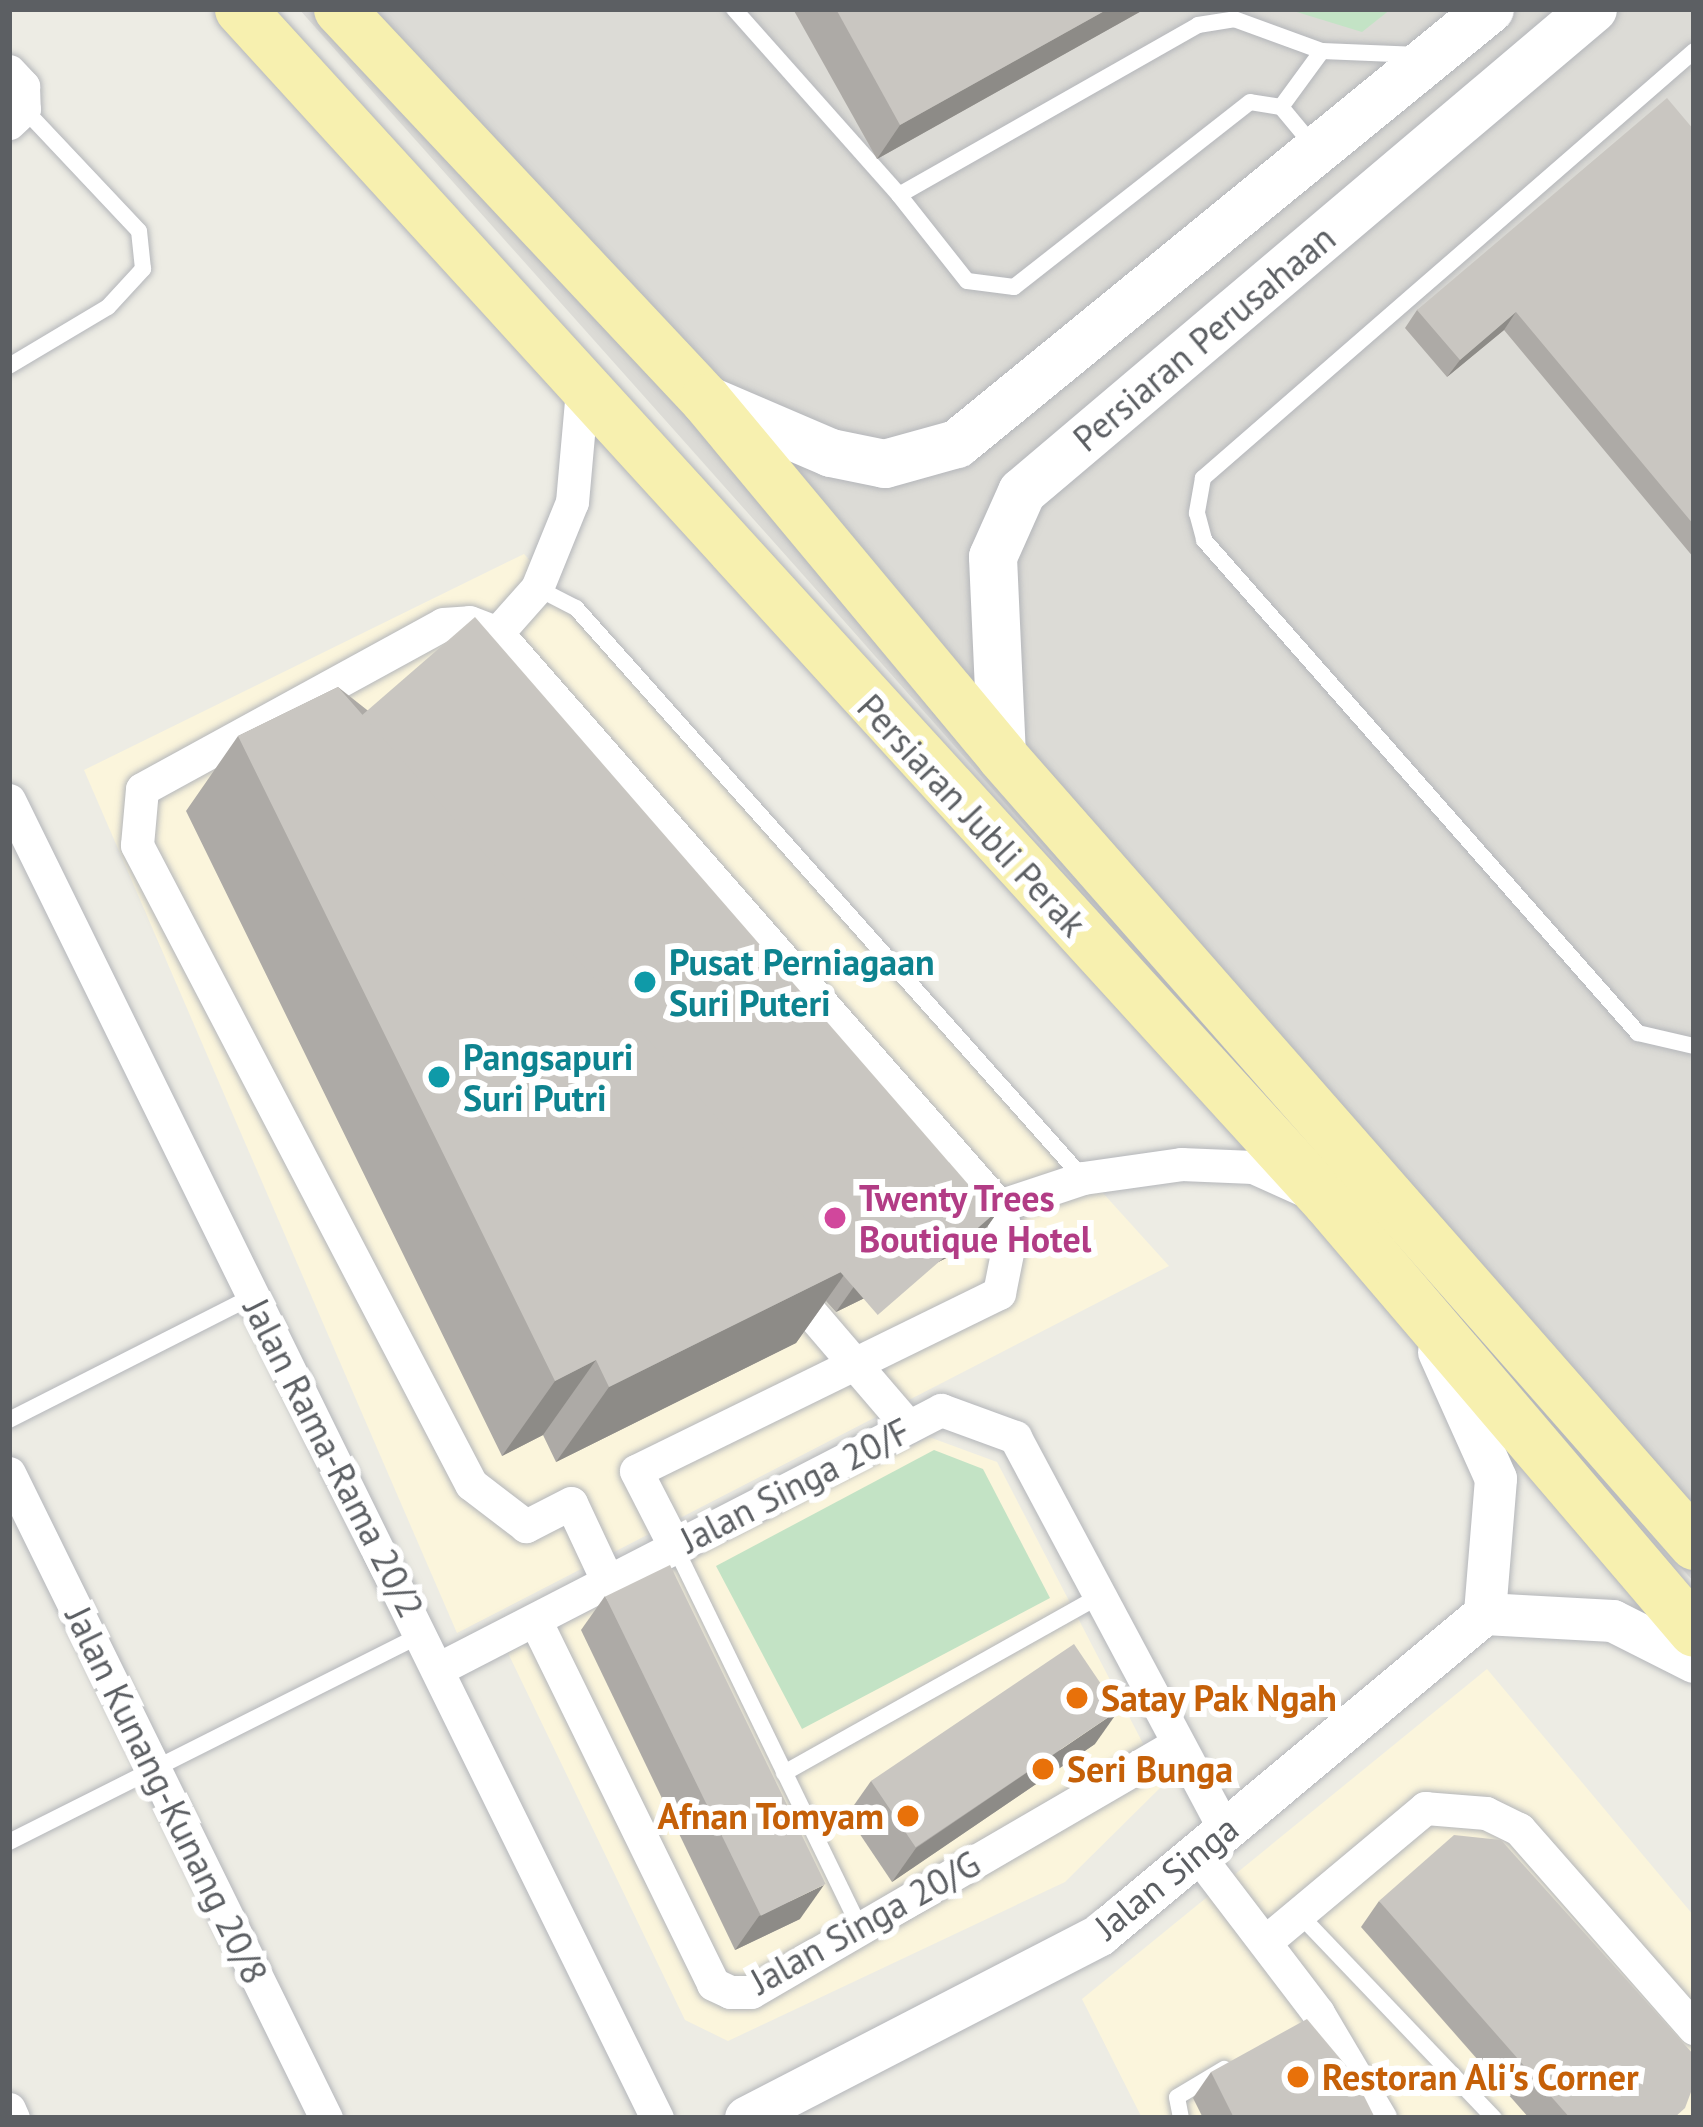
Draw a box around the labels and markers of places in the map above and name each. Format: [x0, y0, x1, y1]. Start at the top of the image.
place label: Pusat Perniagaan Suri Puteri [669, 939, 935, 1024]
marker: Pusat Perniagaan Suri Puteri [632, 969, 658, 995]
place label: Pangsapuri Suri Putri [463, 1034, 633, 1119]
marker: Pangsapuri Suri Putri [426, 1064, 452, 1090]
place label: Twenty Trees Boutique Hotel [859, 1175, 1091, 1260]
marker: Twenty Trees Boutique Hotel [822, 1205, 848, 1231]
place label: Satay Pak Ngah [1101, 1676, 1339, 1720]
marker: Satay Pak Ngah [1064, 1685, 1090, 1711]
place label: Seri Bunga [1067, 1747, 1233, 1791]
marker: Seri Bunga [1030, 1756, 1056, 1782]
place label: Afnan Tomyam [656, 1794, 884, 1838]
marker: Afnan Tomyam [895, 1803, 921, 1829]
place label: Restoran Ali's Corner [1322, 2055, 1641, 2099]
marker: Restoran Ali's Corner [1285, 2064, 1311, 2090]

